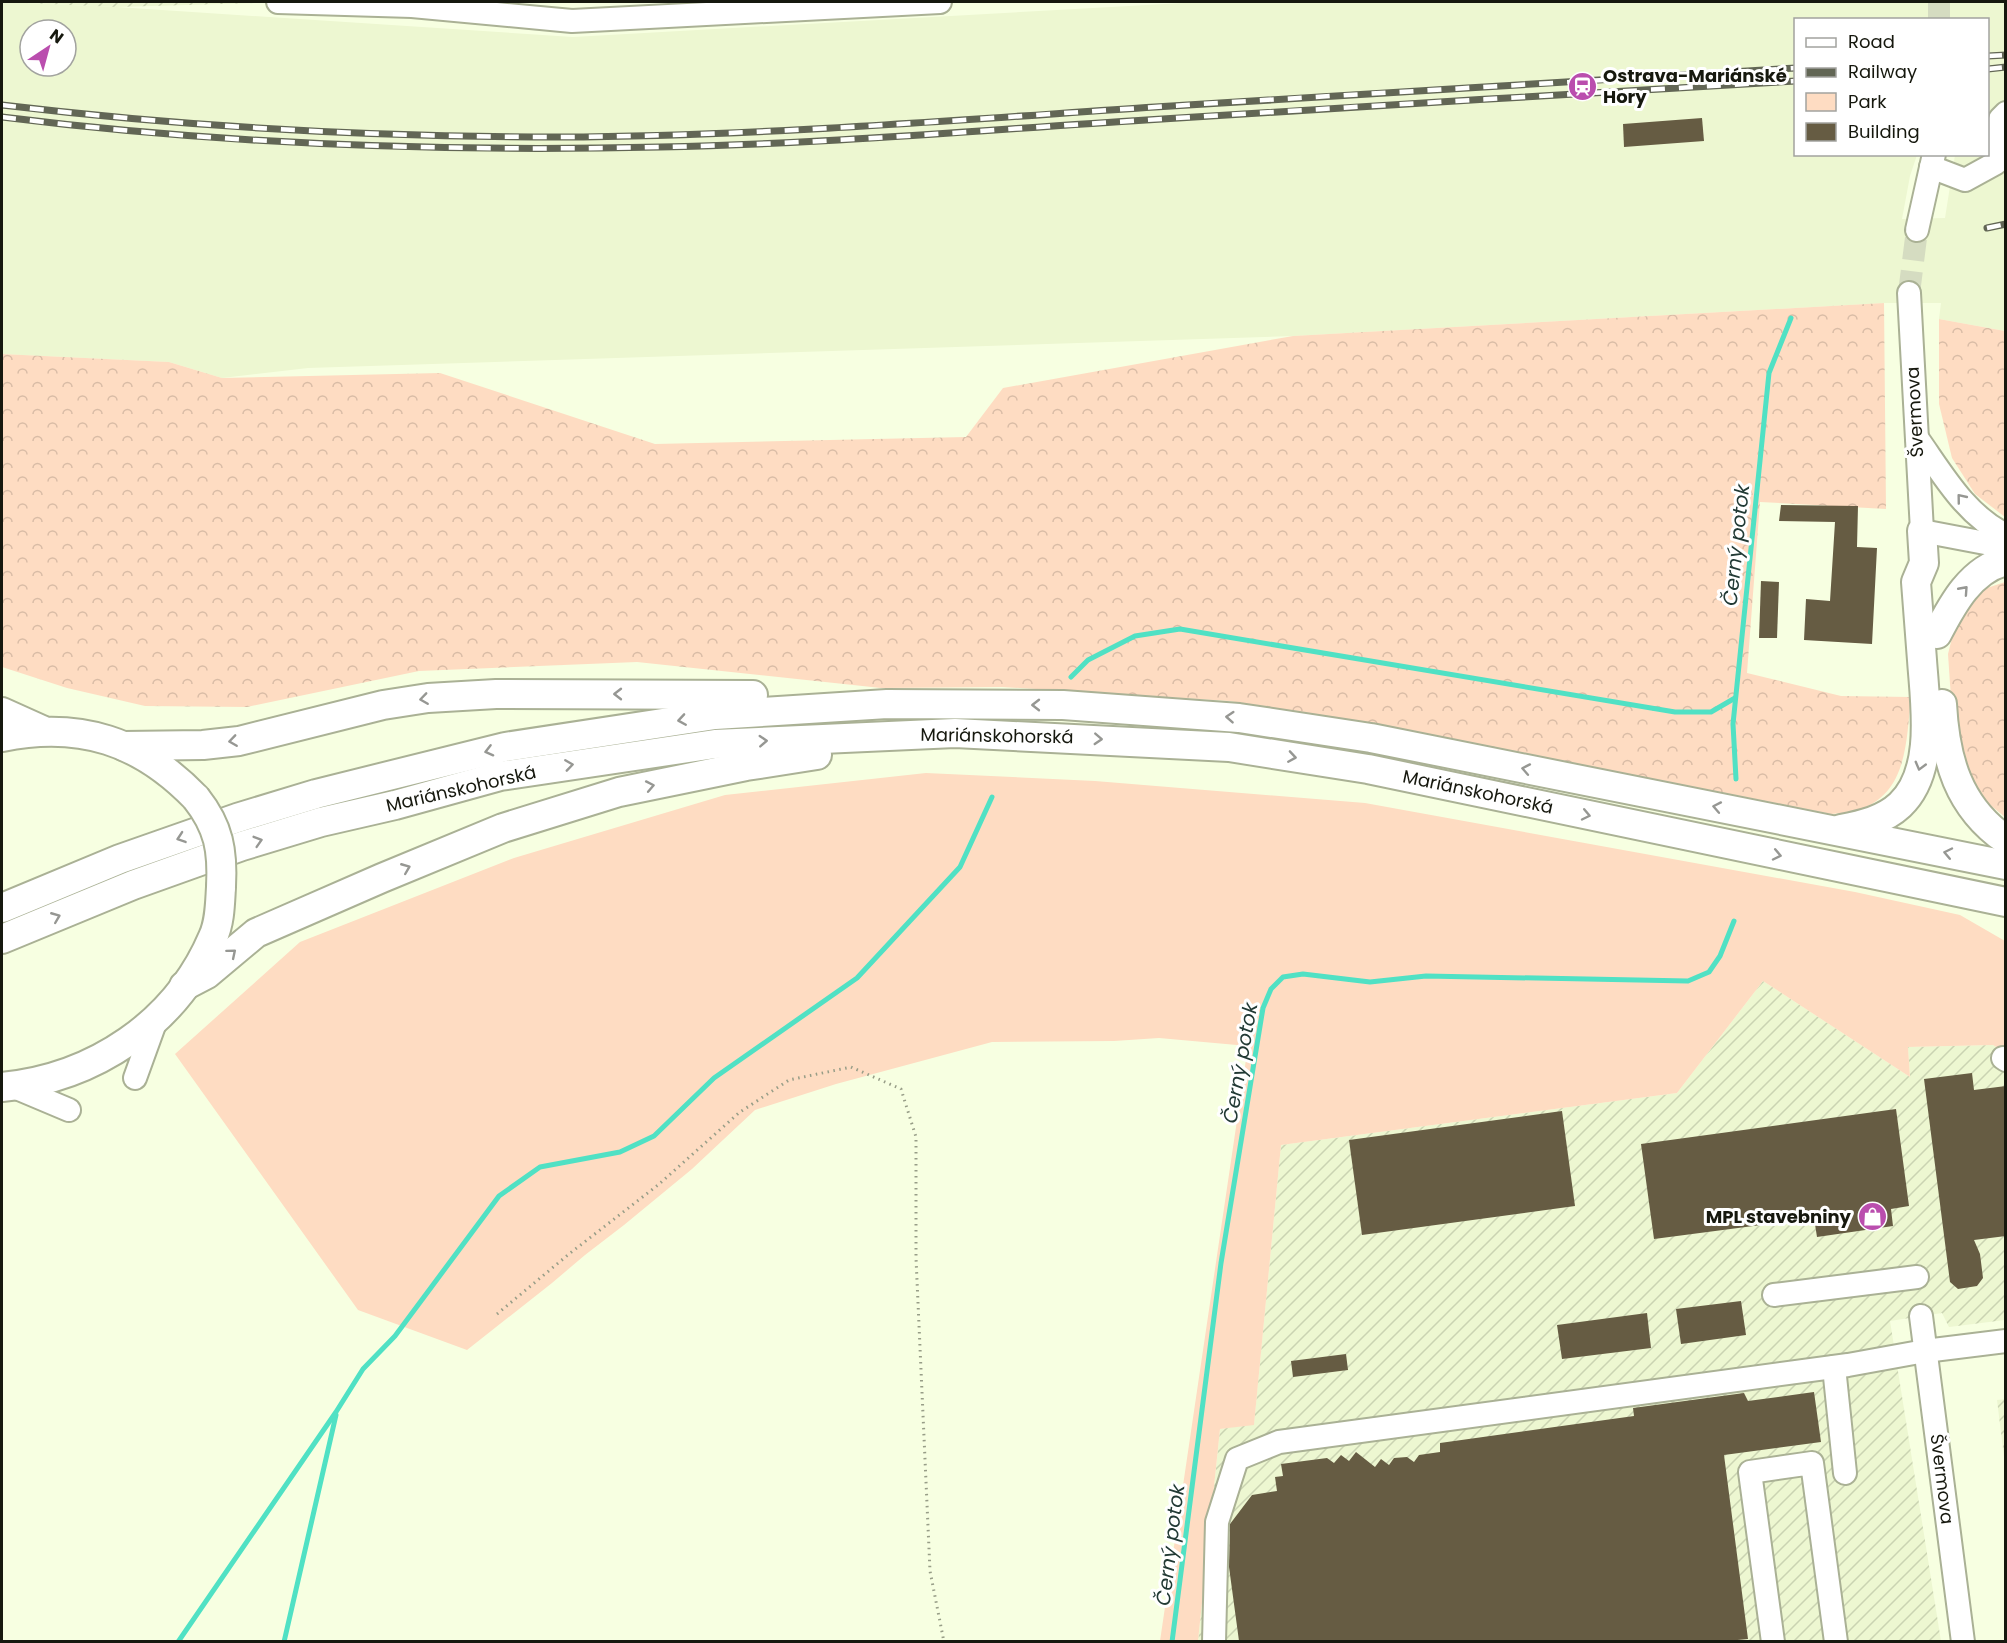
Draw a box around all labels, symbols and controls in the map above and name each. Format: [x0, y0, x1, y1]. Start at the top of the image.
north arrow [18, 18, 78, 78]
legend [1794, 18, 1989, 156]
text: N [45, 23, 68, 49]
text: Road [1848, 29, 1895, 54]
text: Railway [1848, 59, 1917, 84]
place label: Ostrava-Mariánské Hory [1603, 63, 1787, 109]
station icon: Ostrava-Mariánské Hory [1566, 70, 1598, 102]
text: Park [1848, 89, 1887, 114]
text: Building [1848, 119, 1920, 144]
street label: Švermova [1900, 366, 1929, 458]
water label: Černý potok [1716, 481, 1756, 607]
one-way arrow [1957, 494, 1968, 505]
one-way arrow [1957, 586, 1968, 597]
one-way arrow [614, 688, 623, 700]
one-way arrow [419, 692, 428, 704]
one-way arrow [1031, 699, 1040, 711]
one-way arrow [1226, 711, 1235, 724]
one-way arrow [677, 713, 686, 725]
street label: Mariánskohorská [920, 722, 1074, 749]
one-way arrow [1093, 732, 1102, 745]
one-way arrow [229, 734, 238, 746]
one-way arrow [758, 735, 767, 748]
one-way arrow [485, 743, 495, 756]
one-way arrow [1287, 751, 1296, 763]
street label: Mariánskohorská [383, 759, 538, 818]
one-way arrow [565, 760, 574, 772]
one-way arrow [1915, 761, 1928, 771]
street label: Mariánskohorská [1401, 763, 1556, 820]
one-way arrow [1521, 763, 1531, 776]
one-way arrow [645, 780, 655, 793]
one-way arrow [1712, 801, 1722, 814]
one-way arrow [1581, 808, 1591, 821]
one-way arrow [176, 831, 187, 843]
one-way arrow [252, 836, 263, 848]
one-way arrow [1943, 847, 1953, 860]
one-way arrow [1772, 848, 1782, 861]
one-way arrow [400, 863, 411, 875]
one-way arrow [49, 912, 60, 924]
one-way arrow [225, 949, 236, 960]
water label: Černý potok [1216, 999, 1265, 1126]
shop icon: MPL stavebniny [1856, 1201, 1888, 1233]
place label: MPL stavebniny [1706, 1204, 1852, 1229]
street label: Švermova [1925, 1432, 1960, 1526]
water label: Černý potok [1149, 1481, 1192, 1607]

